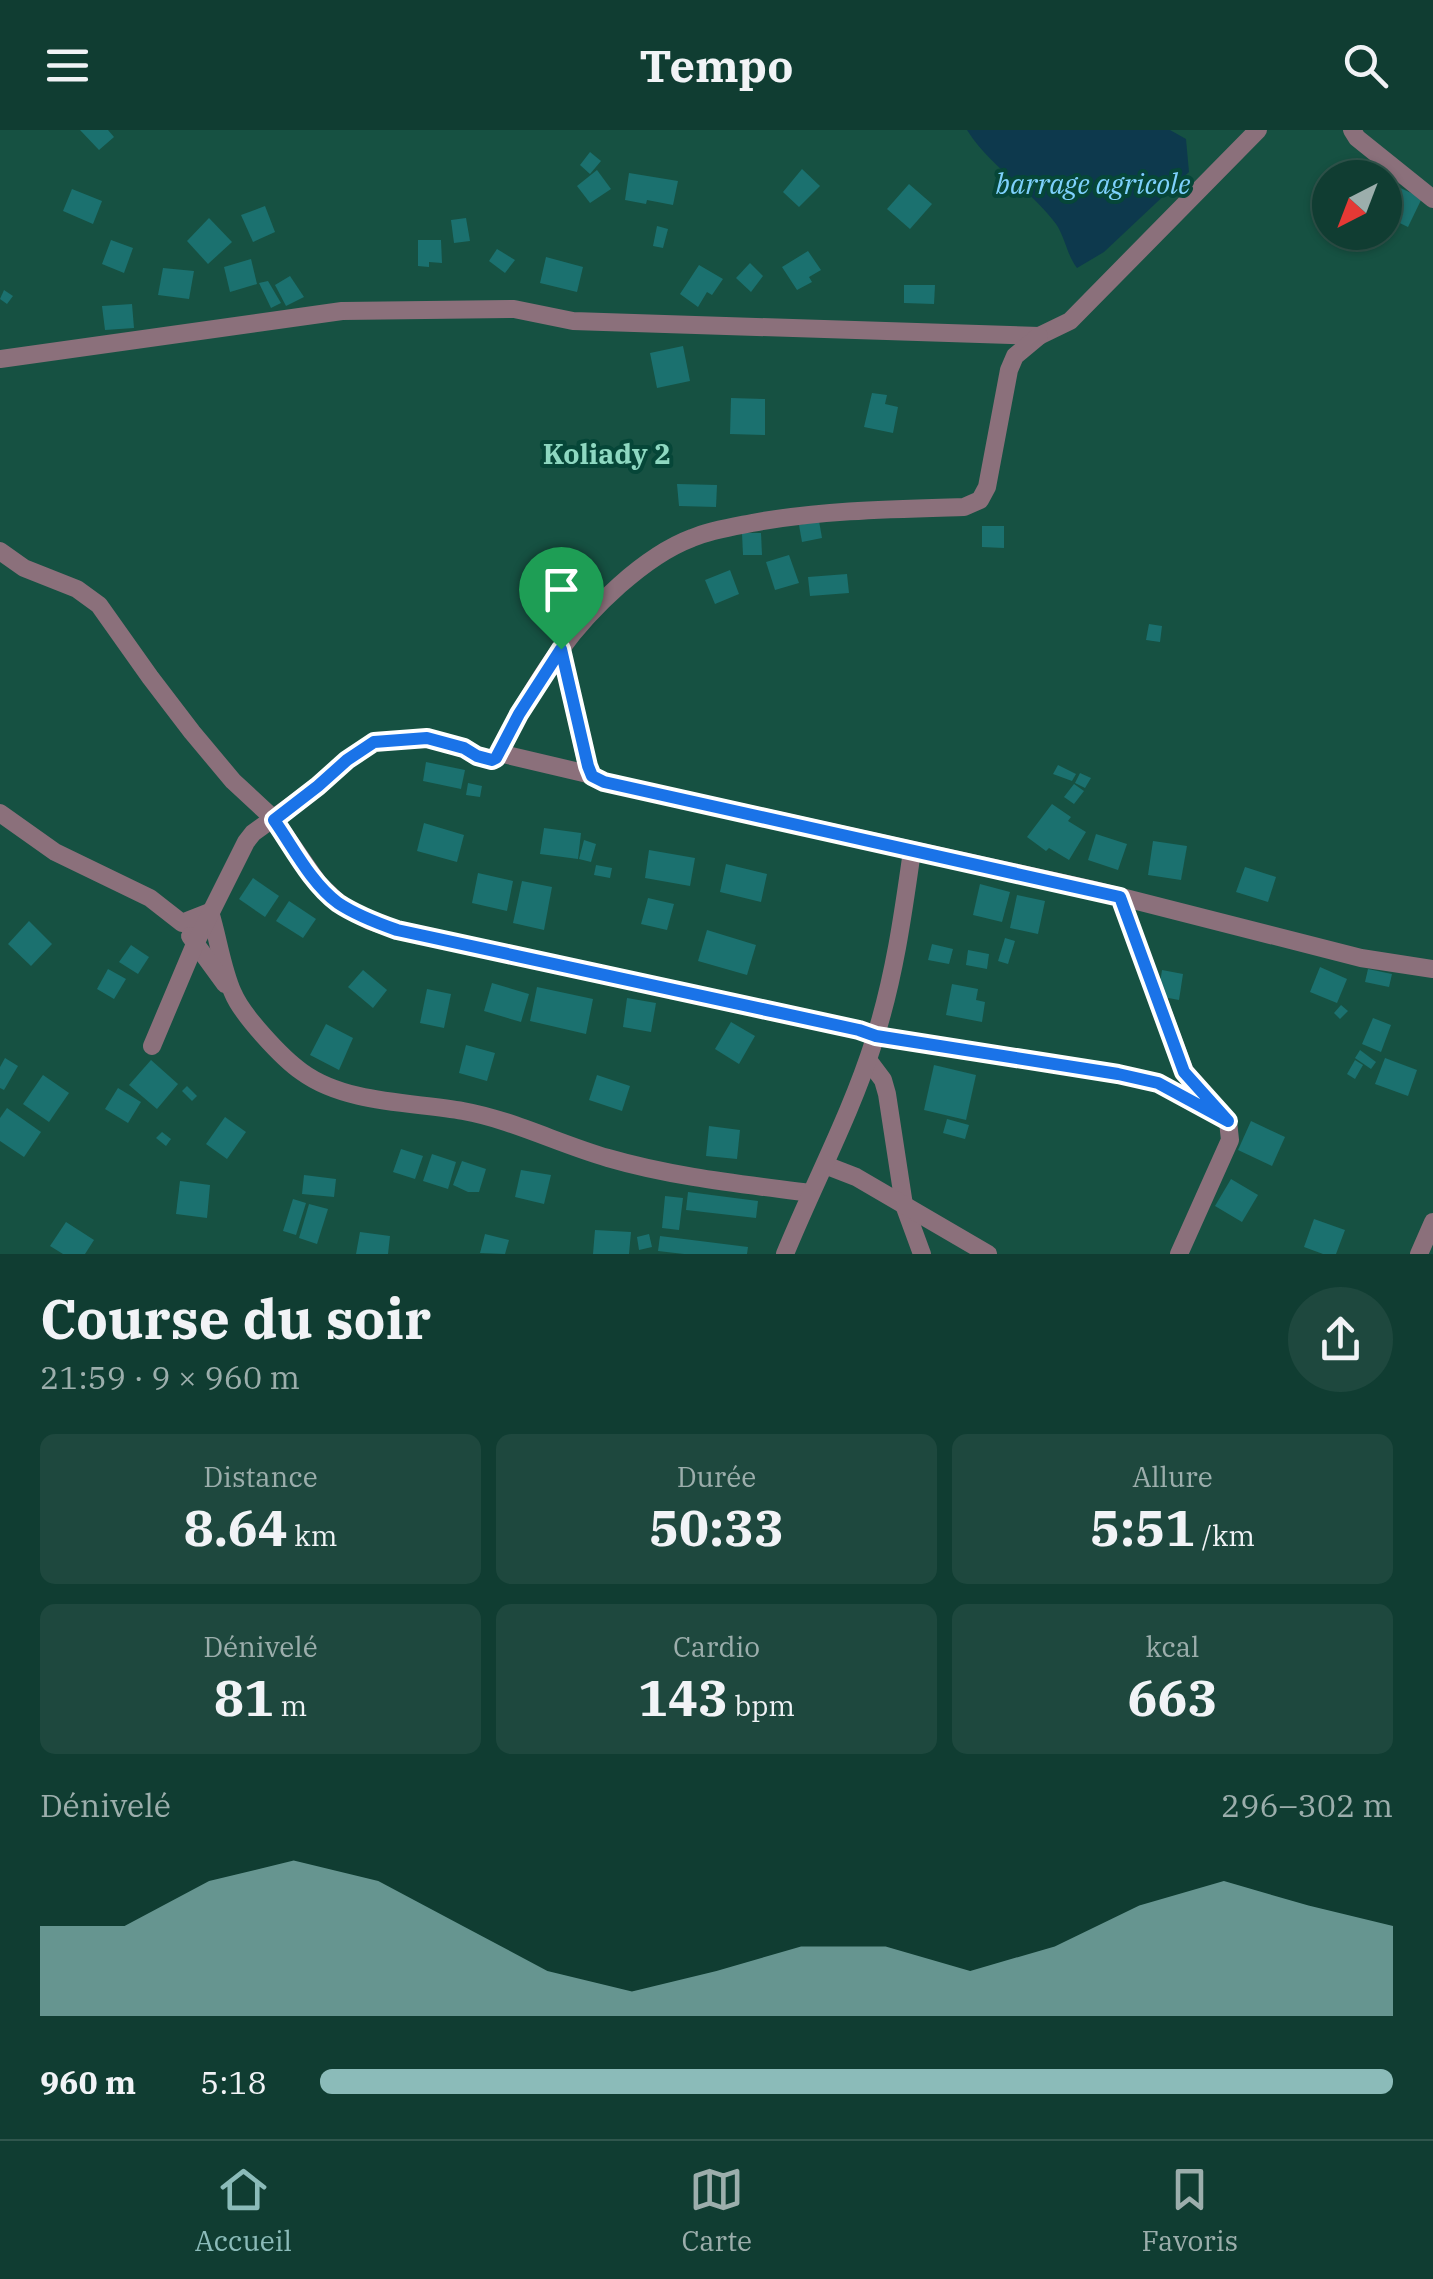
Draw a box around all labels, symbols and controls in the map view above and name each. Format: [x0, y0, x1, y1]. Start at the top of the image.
text: Tempo [640, 36, 794, 94]
icon: menu [40, 38, 95, 93]
icon: search [1338, 38, 1393, 93]
north arrow [1312, 160, 1402, 250]
map controls [1312, 160, 1402, 250]
water label: barrage agricole [996, 165, 1191, 202]
district label: Koliady 2 [543, 435, 671, 472]
pin [519, 547, 604, 650]
icon: arrive [534, 562, 589, 617]
text: Course du soir [40, 1283, 431, 1354]
button: share [1288, 1287, 1393, 1392]
text: 21:59 · 9 × 960 m [40, 1356, 300, 1398]
text: Distance [203, 1458, 318, 1495]
text: Durée [677, 1458, 756, 1495]
text: Allure [1132, 1458, 1213, 1495]
text: 8.64 [184, 1495, 288, 1560]
text: 50:33 [649, 1495, 784, 1560]
text: 5:51 [1090, 1495, 1195, 1560]
text: km [288, 1517, 337, 1554]
text: /km [1195, 1517, 1255, 1554]
text: Dénivelé [203, 1628, 318, 1665]
text: Cardio [673, 1628, 760, 1665]
text: kcal [1146, 1628, 1199, 1665]
text: 81 [214, 1665, 274, 1730]
text: 143 [638, 1665, 728, 1730]
text: 663 [1128, 1665, 1218, 1730]
text: m [274, 1687, 307, 1724]
text: bpm [728, 1687, 795, 1724]
text: Dénivelé [40, 1784, 171, 1826]
text: 296–302 m [1221, 1784, 1393, 1826]
text: 960 m [40, 2061, 136, 2103]
text: 5:18 [200, 2061, 267, 2103]
tab: Accueil [195, 2162, 292, 2259]
tab: Carte [681, 2162, 752, 2259]
tab: Favoris [1142, 2162, 1238, 2259]

